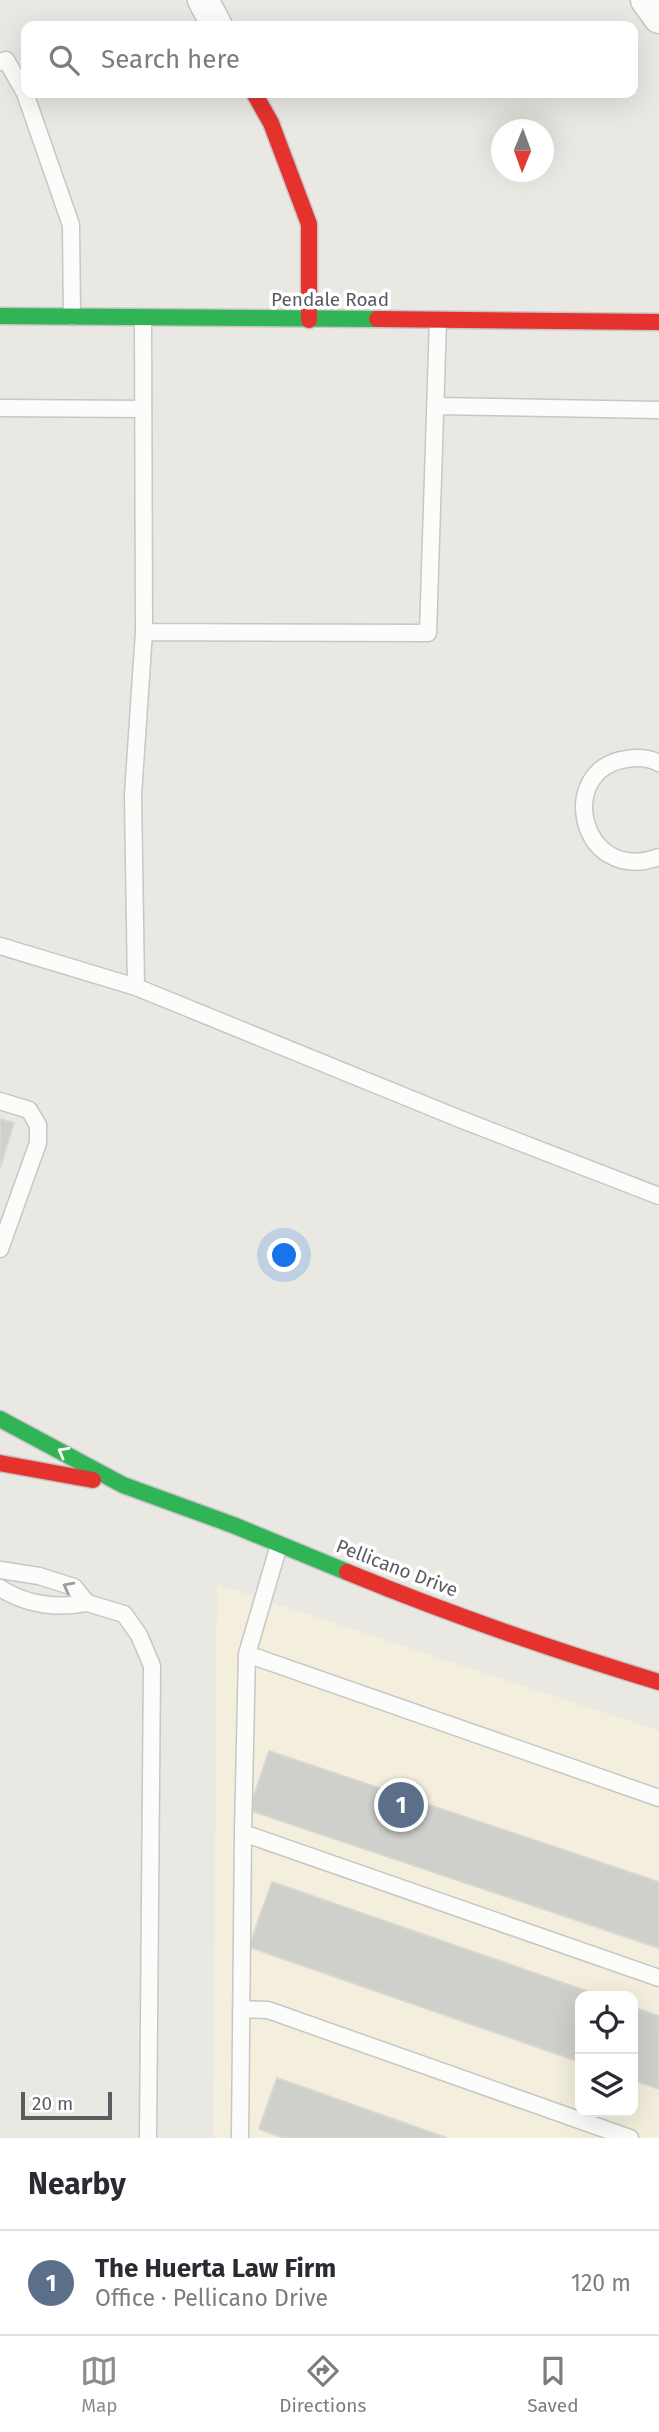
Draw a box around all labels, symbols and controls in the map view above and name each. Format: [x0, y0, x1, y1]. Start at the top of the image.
search box [21, 21, 638, 98]
icon: search [45, 41, 83, 79]
text: Search here [101, 44, 240, 75]
north arrow [491, 119, 554, 182]
street label: Pendale Road [271, 288, 389, 311]
your location [267, 1238, 301, 1272]
one-way arrow [58, 1447, 70, 1460]
street label: Pellicano Drive [333, 1534, 461, 1602]
one-way arrow [62, 1581, 75, 1595]
pin: 1 [378, 1779, 424, 1831]
map controls [575, 1991, 638, 2117]
button: locate [575, 1991, 638, 2054]
button: layers [575, 2054, 638, 2117]
scale bar [21, 2089, 112, 2121]
text: 20 m [32, 2092, 73, 2115]
text: Nearby [28, 2166, 126, 2202]
text: The Huerta Law Firm [95, 2253, 336, 2284]
text: 1 [46, 2269, 56, 2297]
text: 120 m [571, 2269, 631, 2297]
text: Office · Pellicano Drive [95, 2284, 328, 2312]
tab: Map [80, 2352, 118, 2417]
tab: Directions [279, 2352, 366, 2417]
tab: Saved [527, 2352, 579, 2417]

